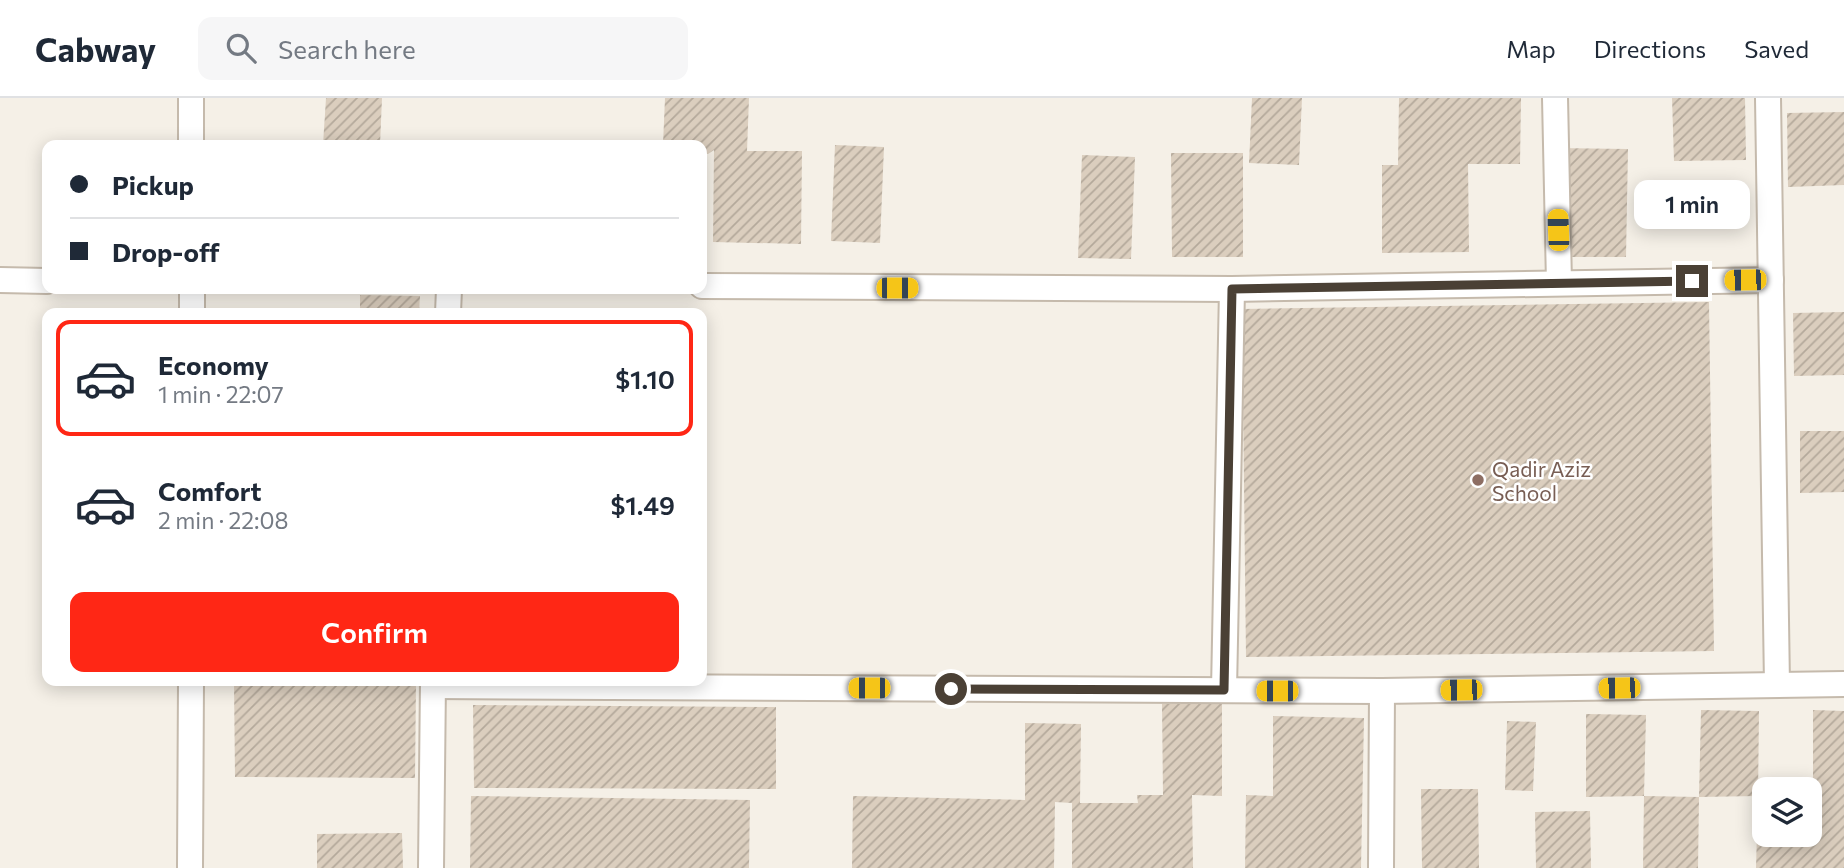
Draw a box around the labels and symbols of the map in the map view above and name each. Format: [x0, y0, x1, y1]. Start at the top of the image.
callout: 1 min [1634, 180, 1750, 228]
car [1547, 209, 1570, 251]
route end [1676, 265, 1708, 297]
car [1724, 269, 1767, 291]
car [877, 278, 919, 299]
place label: Qadir Aziz School [1492, 456, 1591, 505]
marker: Qadir Aziz School [1470, 472, 1486, 488]
route start [935, 673, 967, 705]
car [1598, 677, 1641, 699]
car [849, 678, 891, 699]
car [1440, 679, 1483, 701]
car [1257, 681, 1299, 702]

